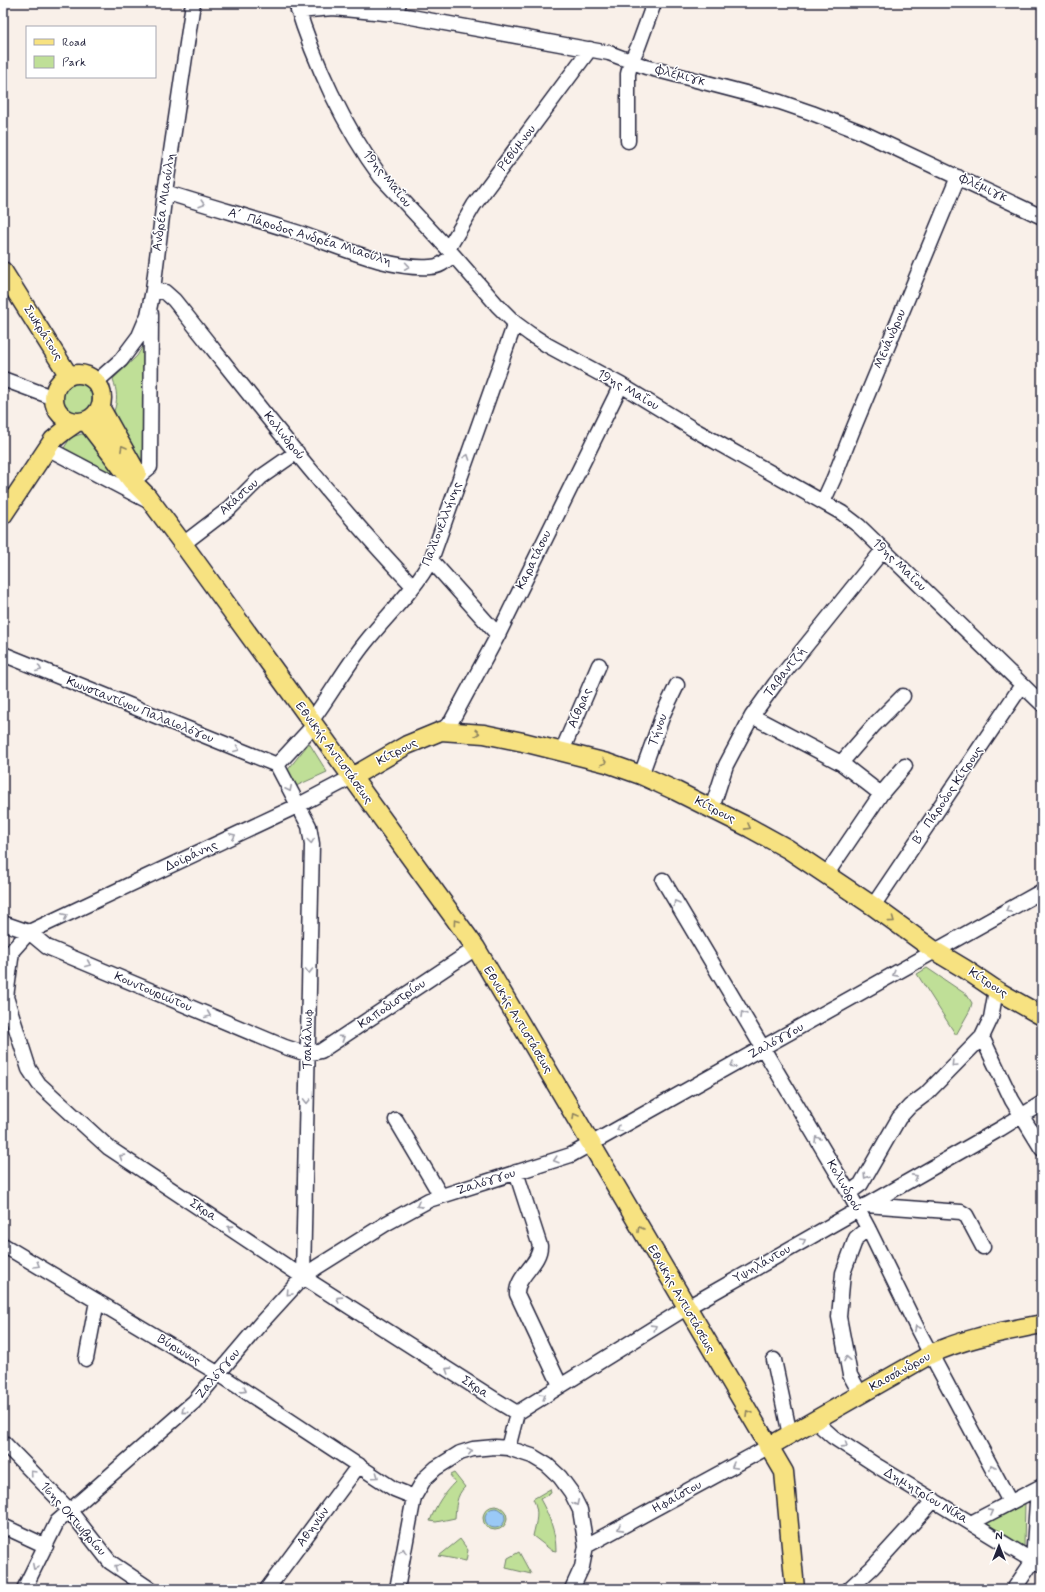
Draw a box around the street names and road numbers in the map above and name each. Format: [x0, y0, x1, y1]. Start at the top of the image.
street label: Φλέμιγκ [652, 61, 707, 91]
street label: Ρεθύμνου [494, 121, 540, 175]
street label: 19ης Μαΐου [359, 147, 415, 211]
street label: Ανδρέα Μιαούλη [149, 152, 179, 252]
street label: Φλέμιγκ [956, 169, 1010, 206]
street label: Α΄ Πάροδος Ανδρέα Μιαούλη [226, 204, 394, 270]
street label: Σωκράτους [19, 302, 67, 364]
street label: Μενάνδρου [870, 306, 910, 371]
street label: 19ης Μαΐου [594, 365, 662, 415]
street label: Κολινδρού [259, 408, 309, 464]
street label: Ακάστου [216, 475, 262, 519]
street label: Παλιονελλήνης [418, 479, 466, 569]
street label: Καρατάσου [512, 527, 556, 592]
street label: 19ης Μαΐου [868, 535, 930, 595]
street label: Ταβαντζή [760, 643, 810, 701]
street label: Κωνσταντίνου Παλαιολόγου [64, 673, 216, 747]
street label: Αίθρας [564, 685, 596, 731]
street label: Εθνικής Αντιστάσεως [291, 699, 377, 808]
street label: Τήνου [644, 711, 672, 749]
street label: Κίτρους [374, 734, 421, 770]
street label: Β΄ Πάροδος Κίτρους [909, 742, 987, 847]
street label: Κίτρους [692, 792, 739, 828]
street label: Δοϊράνης [162, 836, 220, 876]
street label: Εθνικής Αντιστάσεως [479, 963, 557, 1077]
street label: Κίτρους [965, 964, 1011, 1002]
street label: Κουντουριώτου [111, 968, 195, 1016]
street label: Καποδιστρίου [355, 975, 429, 1033]
street label: Τσακάλωφ [299, 1009, 317, 1069]
street label: Ζαλόγγου [745, 1019, 807, 1063]
street label: Κολινδρού [822, 1157, 866, 1215]
street label: Ζαλόγγου [454, 1164, 518, 1200]
street label: Σκρα [186, 1195, 220, 1225]
street label: Υψηλάντου [730, 1241, 794, 1287]
street label: Εθνικής Αντιστάσεως [643, 1242, 719, 1356]
street label: Βύρωνος [154, 1330, 204, 1370]
street label: Ζαλόγγου [192, 1345, 244, 1403]
street label: Κασσάνδρου [866, 1348, 934, 1396]
street label: Σκρα [458, 1372, 492, 1402]
street label: Δημητρίου Νίκα [881, 1464, 971, 1528]
street label: Ηφαίστου [649, 1476, 705, 1518]
street label: 16ης Οκτωβρίου [36, 1478, 110, 1560]
street label: Αθηνών [293, 1503, 333, 1550]

